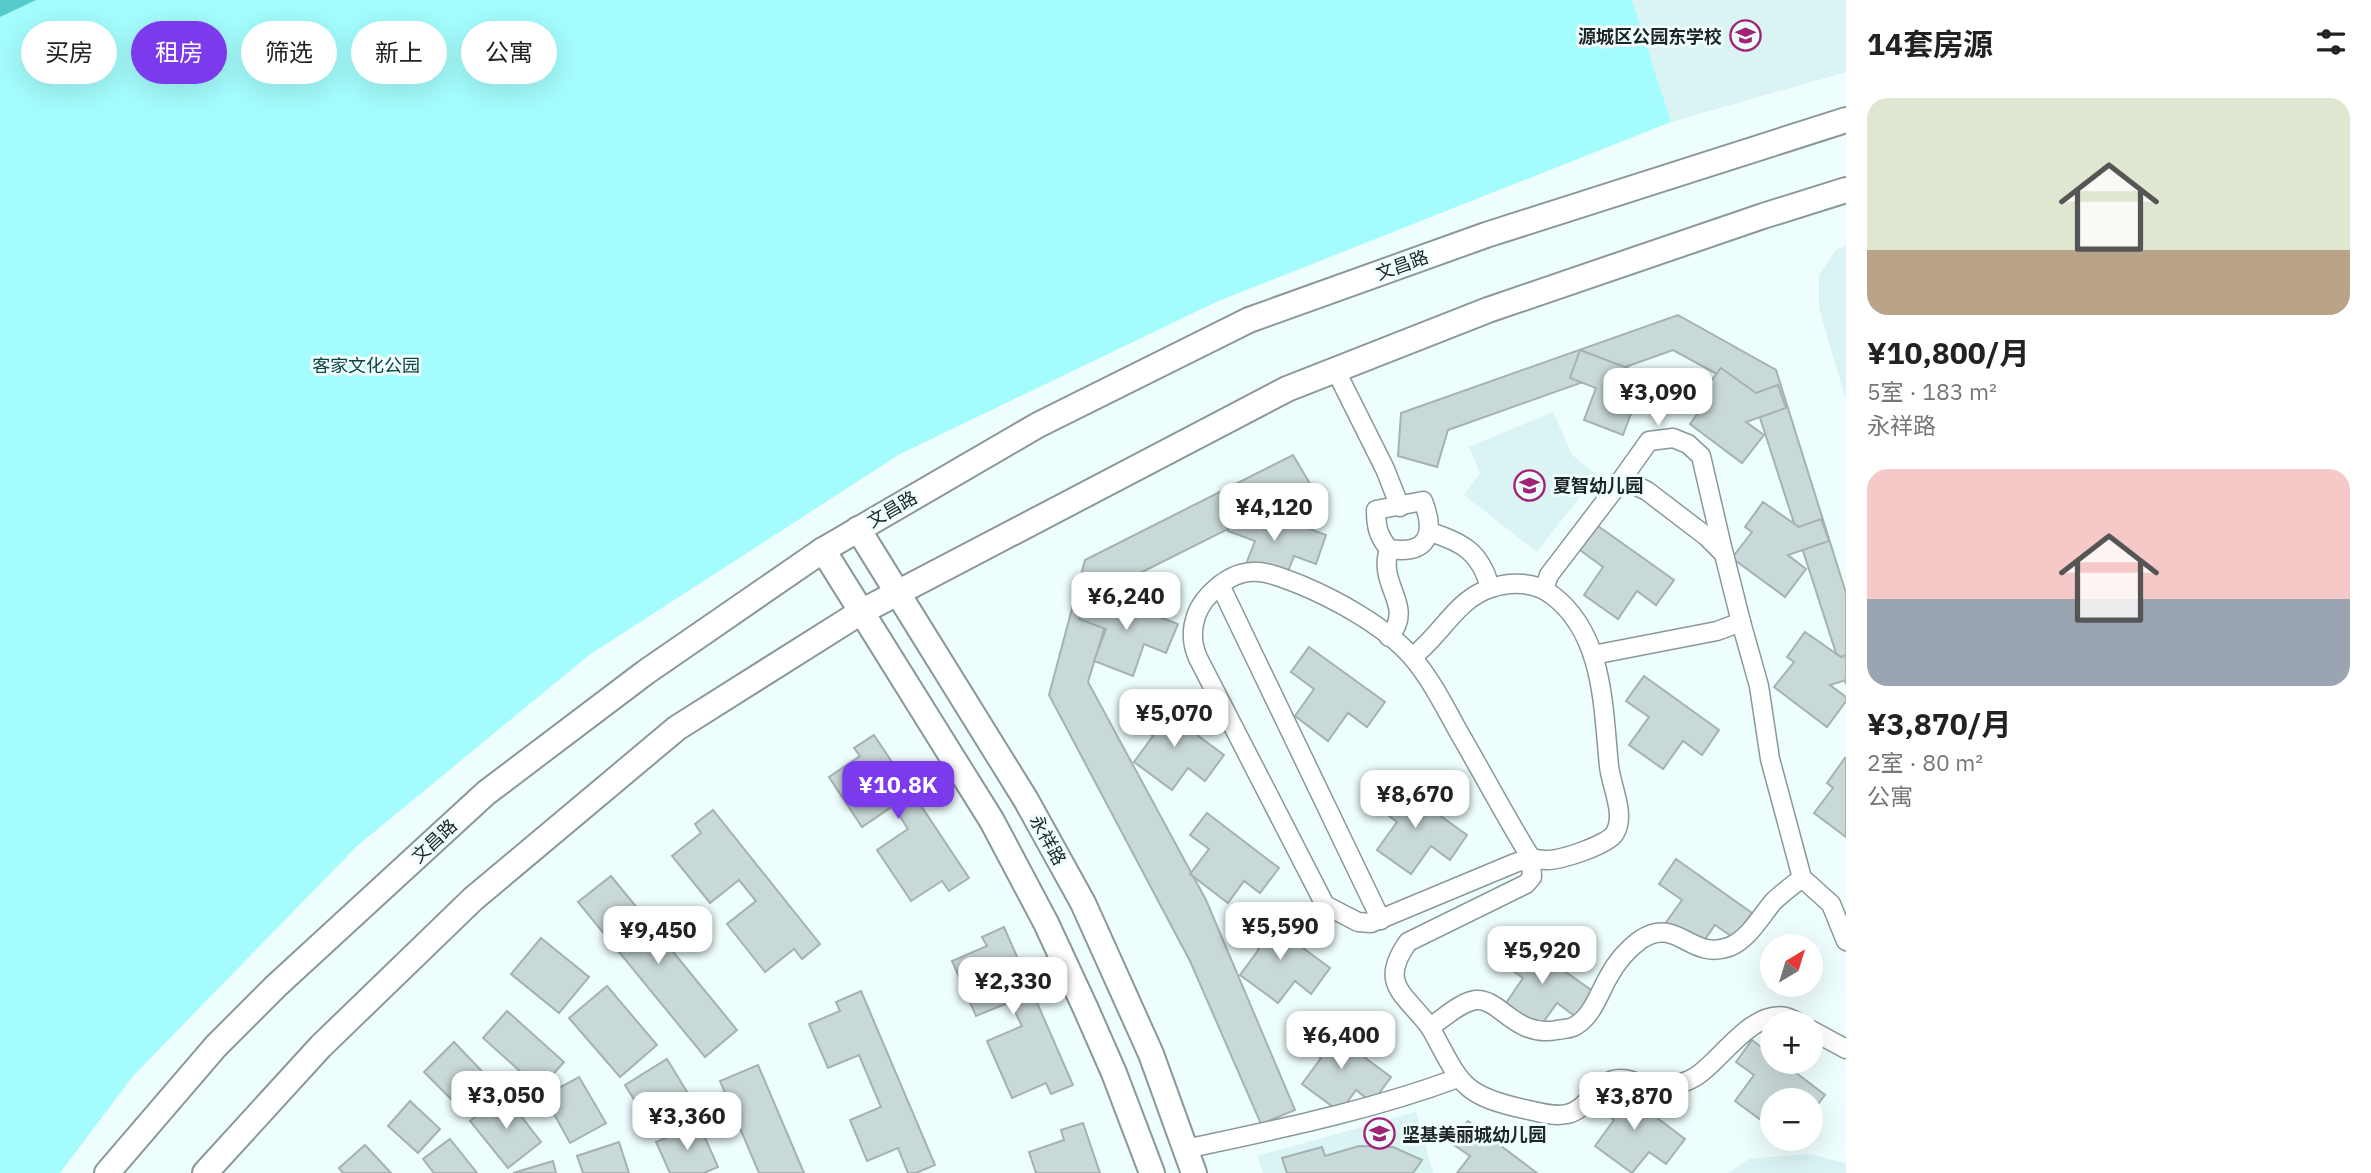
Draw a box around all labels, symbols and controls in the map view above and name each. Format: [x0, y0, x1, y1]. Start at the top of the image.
school or university icon: 源城区公园东学校 [1728, 19, 1762, 53]
chip: 买房 [21, 21, 117, 84]
chip: 租房 [131, 21, 227, 84]
chip: 筛选 [241, 21, 337, 84]
chip: 新上 [351, 21, 447, 84]
chip: 公寓 [461, 21, 557, 84]
icon: filters [2312, 23, 2350, 61]
text: 14套房源 [1867, 24, 1993, 63]
place label: 源城区公园东学校 [1578, 25, 1722, 48]
icon: home [2046, 144, 2172, 270]
street label: 文昌路 [1373, 245, 1431, 285]
text: ¥10,800/月 [1867, 333, 2030, 372]
park label: 客家文化公园 [312, 354, 420, 377]
pin: ¥3,090 [1601, 368, 1715, 428]
text: ¥3,090 [1619, 376, 1697, 406]
text: 5室 · 183 m² [1867, 376, 1997, 406]
text: 永祥路 [1867, 410, 1936, 440]
school or university icon: 夏智幼儿园 [1513, 468, 1547, 502]
place label: 夏智幼儿园 [1553, 474, 1643, 497]
pin: ¥4,120 [1217, 484, 1331, 543]
street label: 文昌路 [863, 486, 921, 532]
text: ¥4,120 [1235, 491, 1313, 521]
icon: home [2046, 515, 2172, 641]
pin: ¥6,240 [1069, 572, 1183, 632]
text: ¥6,240 [1087, 580, 1165, 610]
pin: ¥5,070 [1117, 690, 1231, 749]
text: ¥5,070 [1135, 697, 1213, 727]
text: ¥3,870/月 [1867, 704, 2012, 743]
text: 2室 · 80 m² [1867, 747, 1983, 777]
pin: ¥10.8K [841, 762, 955, 821]
text: ¥10.8K [858, 769, 938, 799]
pin: ¥8,670 [1358, 770, 1472, 830]
text: ¥8,670 [1376, 778, 1454, 808]
text: 公寓 [1867, 781, 1913, 811]
street label: 永祥路 [1025, 811, 1071, 869]
street label: 文昌路 [406, 814, 462, 868]
pin: ¥5,590 [1223, 902, 1337, 962]
pin: ¥9,450 [601, 906, 715, 966]
text: ¥5,590 [1241, 910, 1319, 940]
text: ¥9,450 [619, 914, 697, 944]
pin: ¥5,920 [1485, 926, 1599, 986]
text: ¥5,920 [1503, 934, 1581, 964]
north arrow [1760, 934, 1824, 998]
map controls [1760, 934, 1823, 1151]
pin: ¥2,330 [956, 958, 1070, 1017]
text: ¥2,330 [974, 965, 1052, 995]
button: + [1760, 1011, 1823, 1074]
pin: ¥6,400 [1284, 1012, 1398, 1071]
text: ¥6,400 [1302, 1019, 1380, 1049]
pin: ¥3,050 [449, 1072, 563, 1131]
pin: ¥3,870 [1577, 1072, 1691, 1132]
text: ¥3,050 [467, 1079, 545, 1109]
text: ¥3,870 [1595, 1080, 1673, 1110]
button: − [1760, 1088, 1823, 1151]
pin: ¥3,360 [630, 1092, 744, 1152]
text: ¥3,360 [648, 1100, 726, 1130]
school or university icon: 坚基美丽城幼儿园 [1362, 1117, 1396, 1151]
place label: 坚基美丽城幼儿园 [1402, 1123, 1546, 1146]

